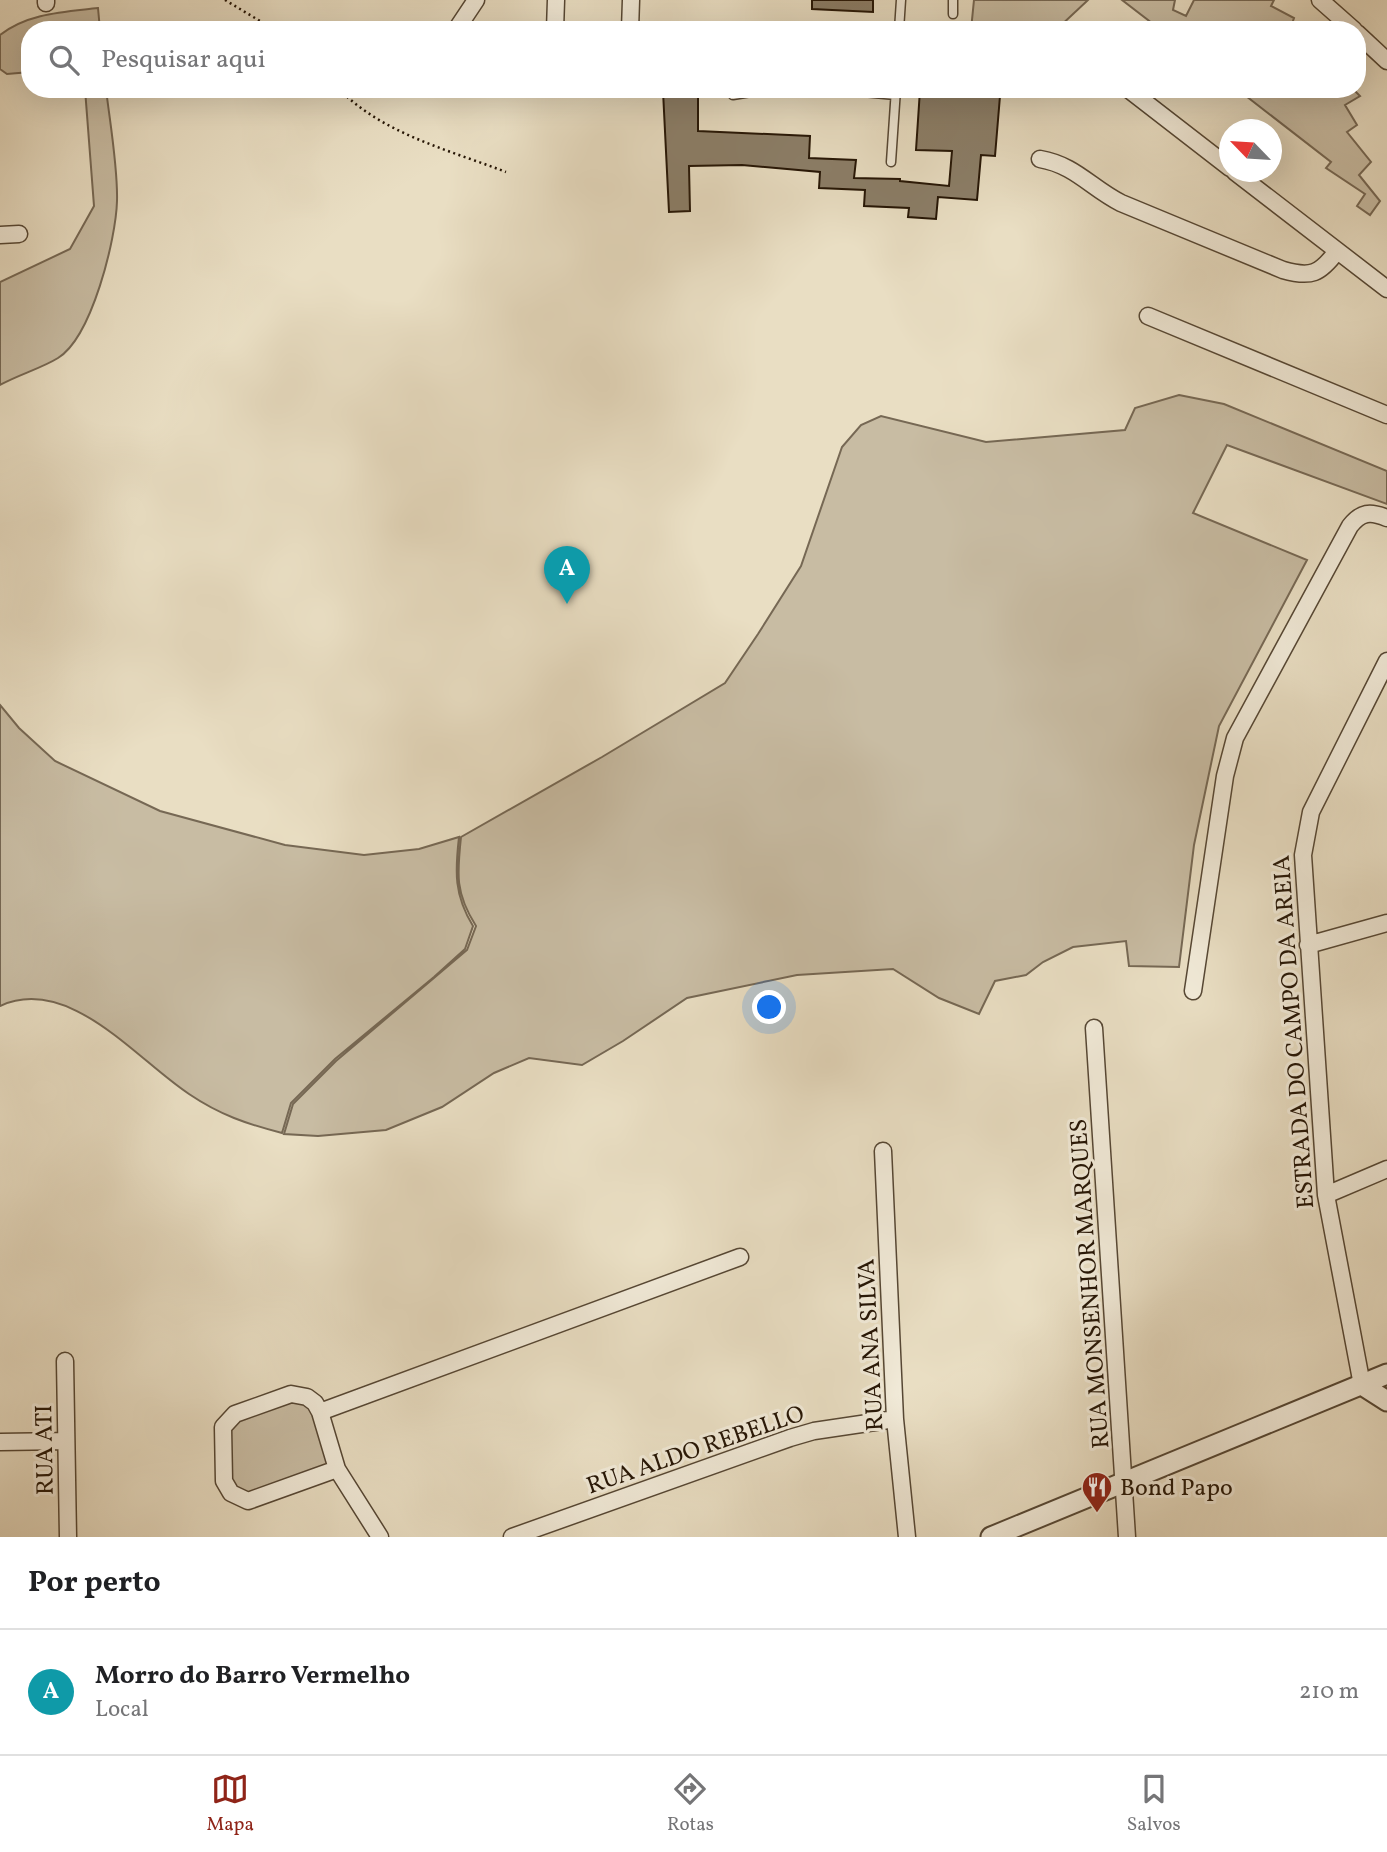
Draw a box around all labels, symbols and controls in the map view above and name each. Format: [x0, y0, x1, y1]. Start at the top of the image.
search box [21, 21, 1366, 98]
icon: search [45, 41, 83, 79]
text: Pesquisar aqui [101, 42, 266, 78]
north arrow [1219, 119, 1282, 182]
pin: A [544, 546, 590, 604]
street label: ESTRADA DO CAMPO DA AREIA [1266, 854, 1324, 1210]
your location [752, 990, 786, 1024]
street label: RUA MONSENHOR MARQUES [1063, 1118, 1119, 1450]
street label: RUA ANA SILVA [851, 1258, 893, 1432]
street label: RUA ALDO REBELLO [582, 1398, 809, 1504]
street label: RUA ATI [28, 1404, 64, 1495]
restaurant icon: Bond Papo [1080, 1470, 1114, 1514]
place label: Bond Papo [1120, 1472, 1233, 1506]
text: Por perto [28, 1562, 161, 1604]
text: Morro do Barro Vermelho [95, 1658, 410, 1694]
text: A [43, 1676, 59, 1708]
text: 210 m [1299, 1676, 1359, 1708]
text: Local [95, 1694, 149, 1726]
tab: Mapa [206, 1770, 254, 1838]
tab: Rotas [667, 1770, 714, 1838]
tab: Salvos [1127, 1770, 1181, 1838]

